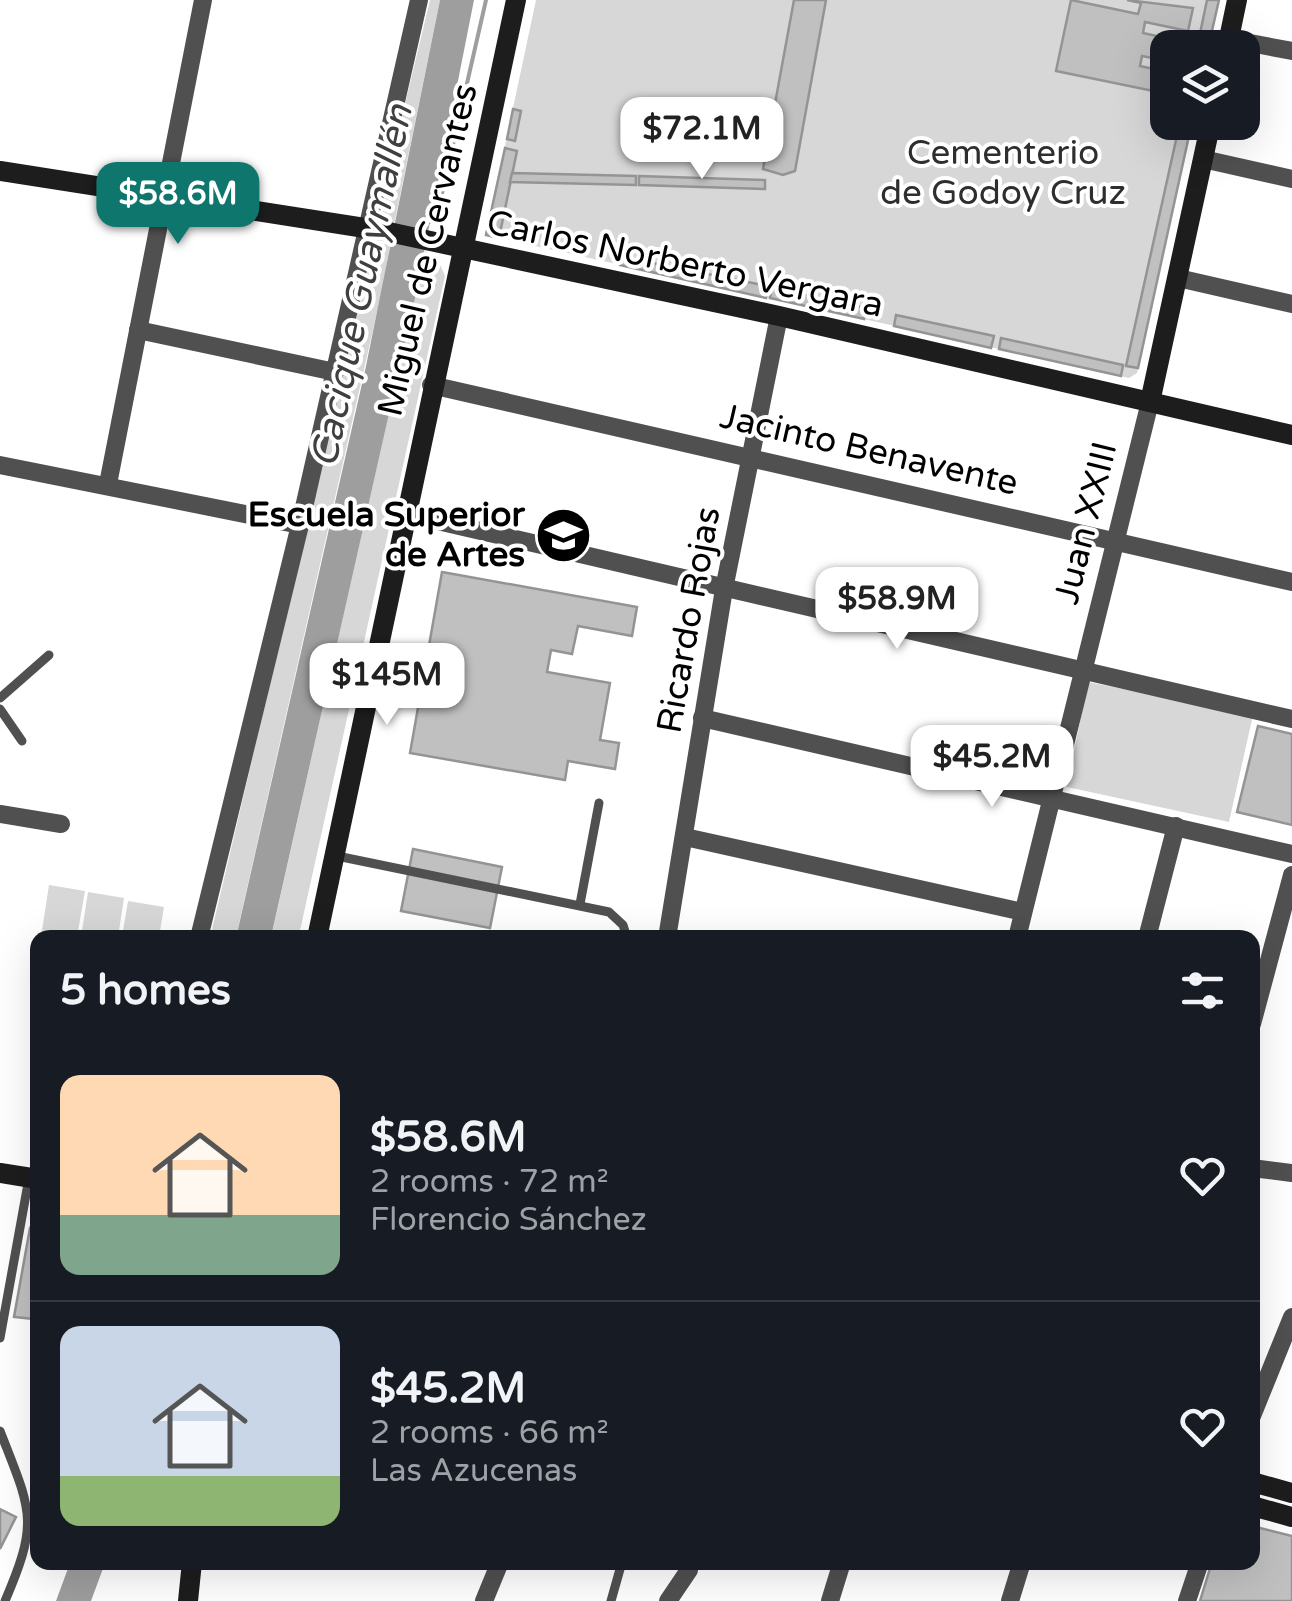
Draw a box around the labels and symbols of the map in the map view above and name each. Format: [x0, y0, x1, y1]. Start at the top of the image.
street label: Miguel de Cervantes [369, 80, 487, 420]
pin: $72.1M [621, 97, 783, 182]
water label: Cacique Guaymallén [301, 100, 423, 471]
park label: Cementerio de Godoy Cruz [880, 132, 1126, 214]
pin: $58.6M [97, 162, 259, 247]
street label: Carlos Norberto Vergara [483, 201, 887, 327]
street label: Jacinto Benavente [716, 395, 1022, 505]
street label: Juan XXIII [1046, 438, 1126, 608]
place label: Escuela Superior de Artes [248, 494, 526, 576]
street label: Ricardo Rojas [648, 504, 730, 736]
school or university icon: Escuela Superior de Artes [534, 505, 594, 565]
pin: $58.9M [816, 567, 978, 652]
pin: $145M [317, 643, 457, 728]
pin: $45.2M [911, 725, 1073, 810]

